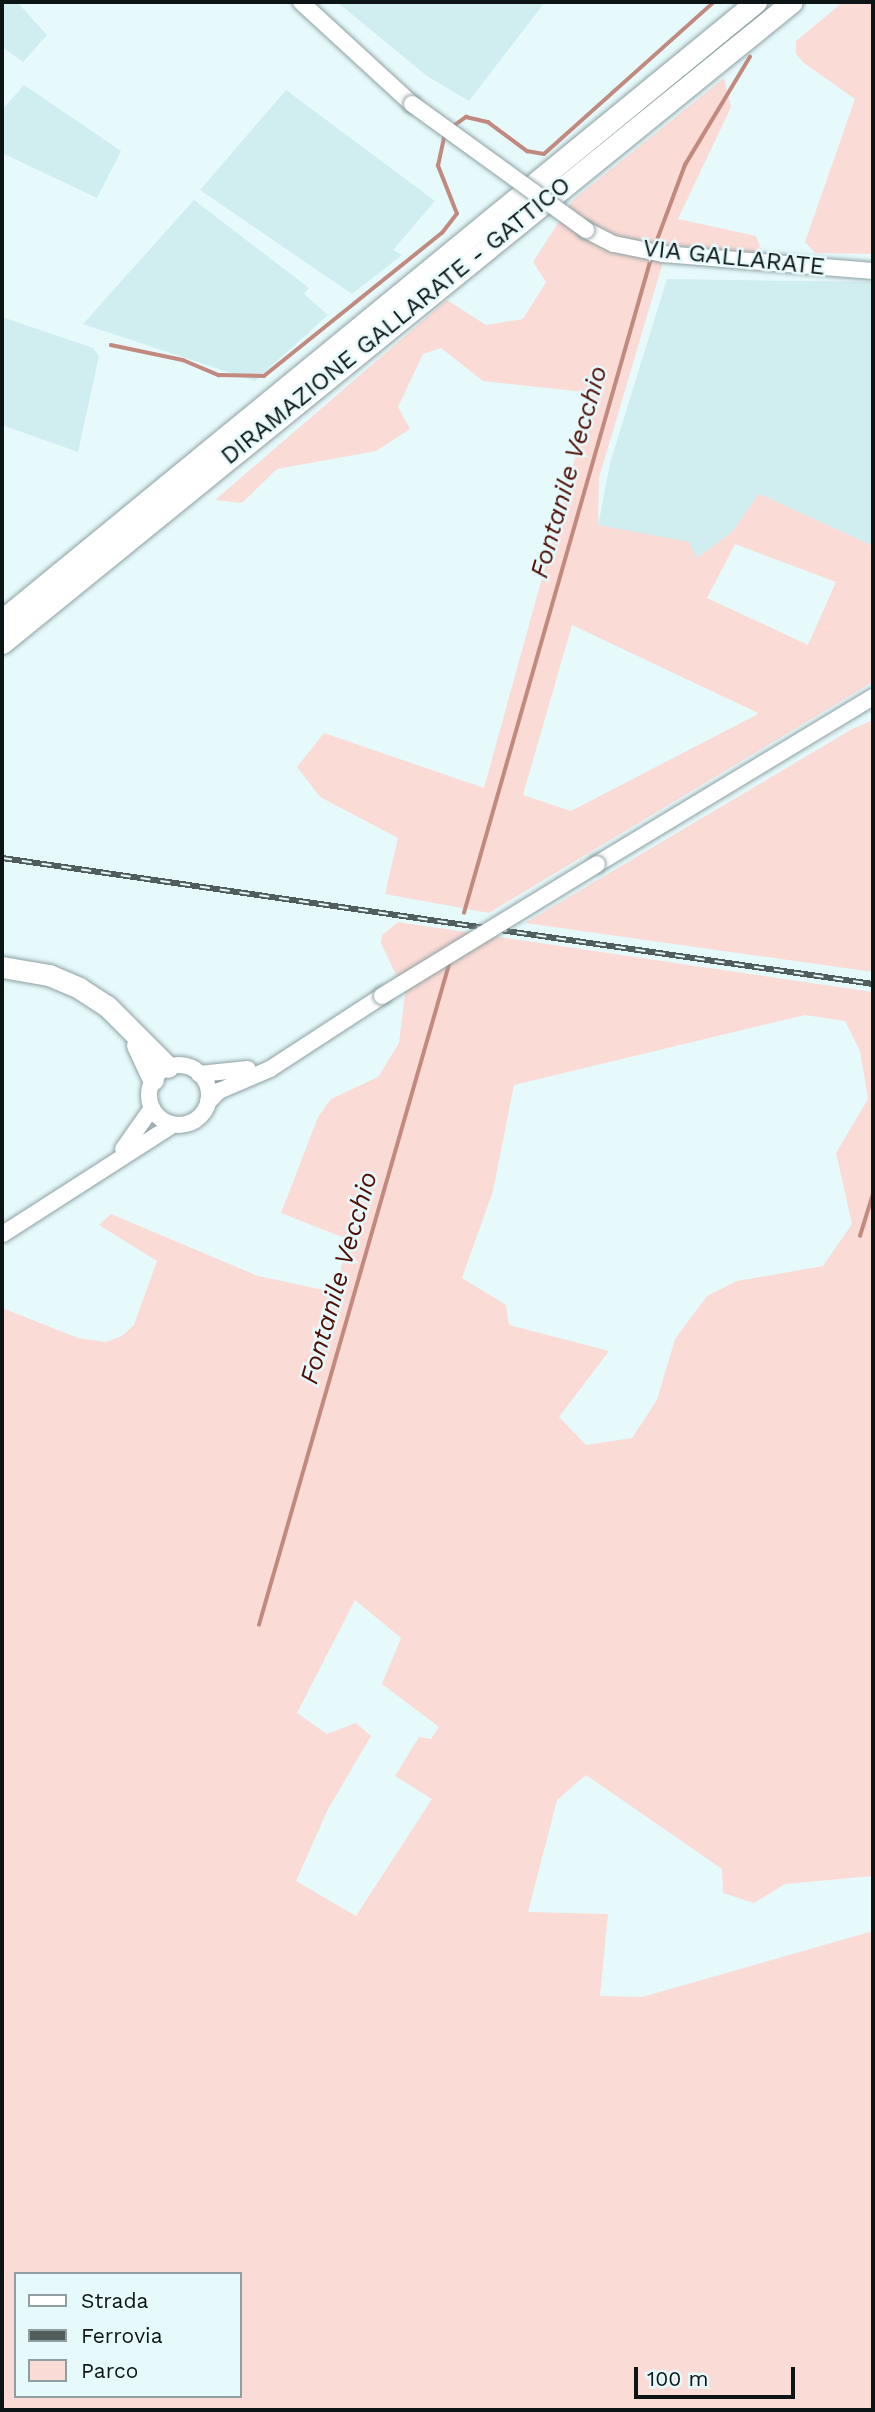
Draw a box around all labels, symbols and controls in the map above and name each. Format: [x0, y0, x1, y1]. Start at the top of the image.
street label: DIRAMAZIONE GALLARATE - GATTICO [215, 171, 577, 471]
street label: VIA GALLARATE [641, 234, 827, 282]
water label: Fontanile Vecchio [524, 362, 614, 582]
water label: Fontanile Vecchio [294, 1168, 384, 1388]
legend [14, 2272, 242, 2398]
text: Strada [81, 2288, 148, 2313]
text: Ferrovia [81, 2323, 163, 2348]
scale bar [637, 2352, 798, 2396]
text: Parco [81, 2358, 138, 2383]
text: 100 m [647, 2366, 709, 2391]

